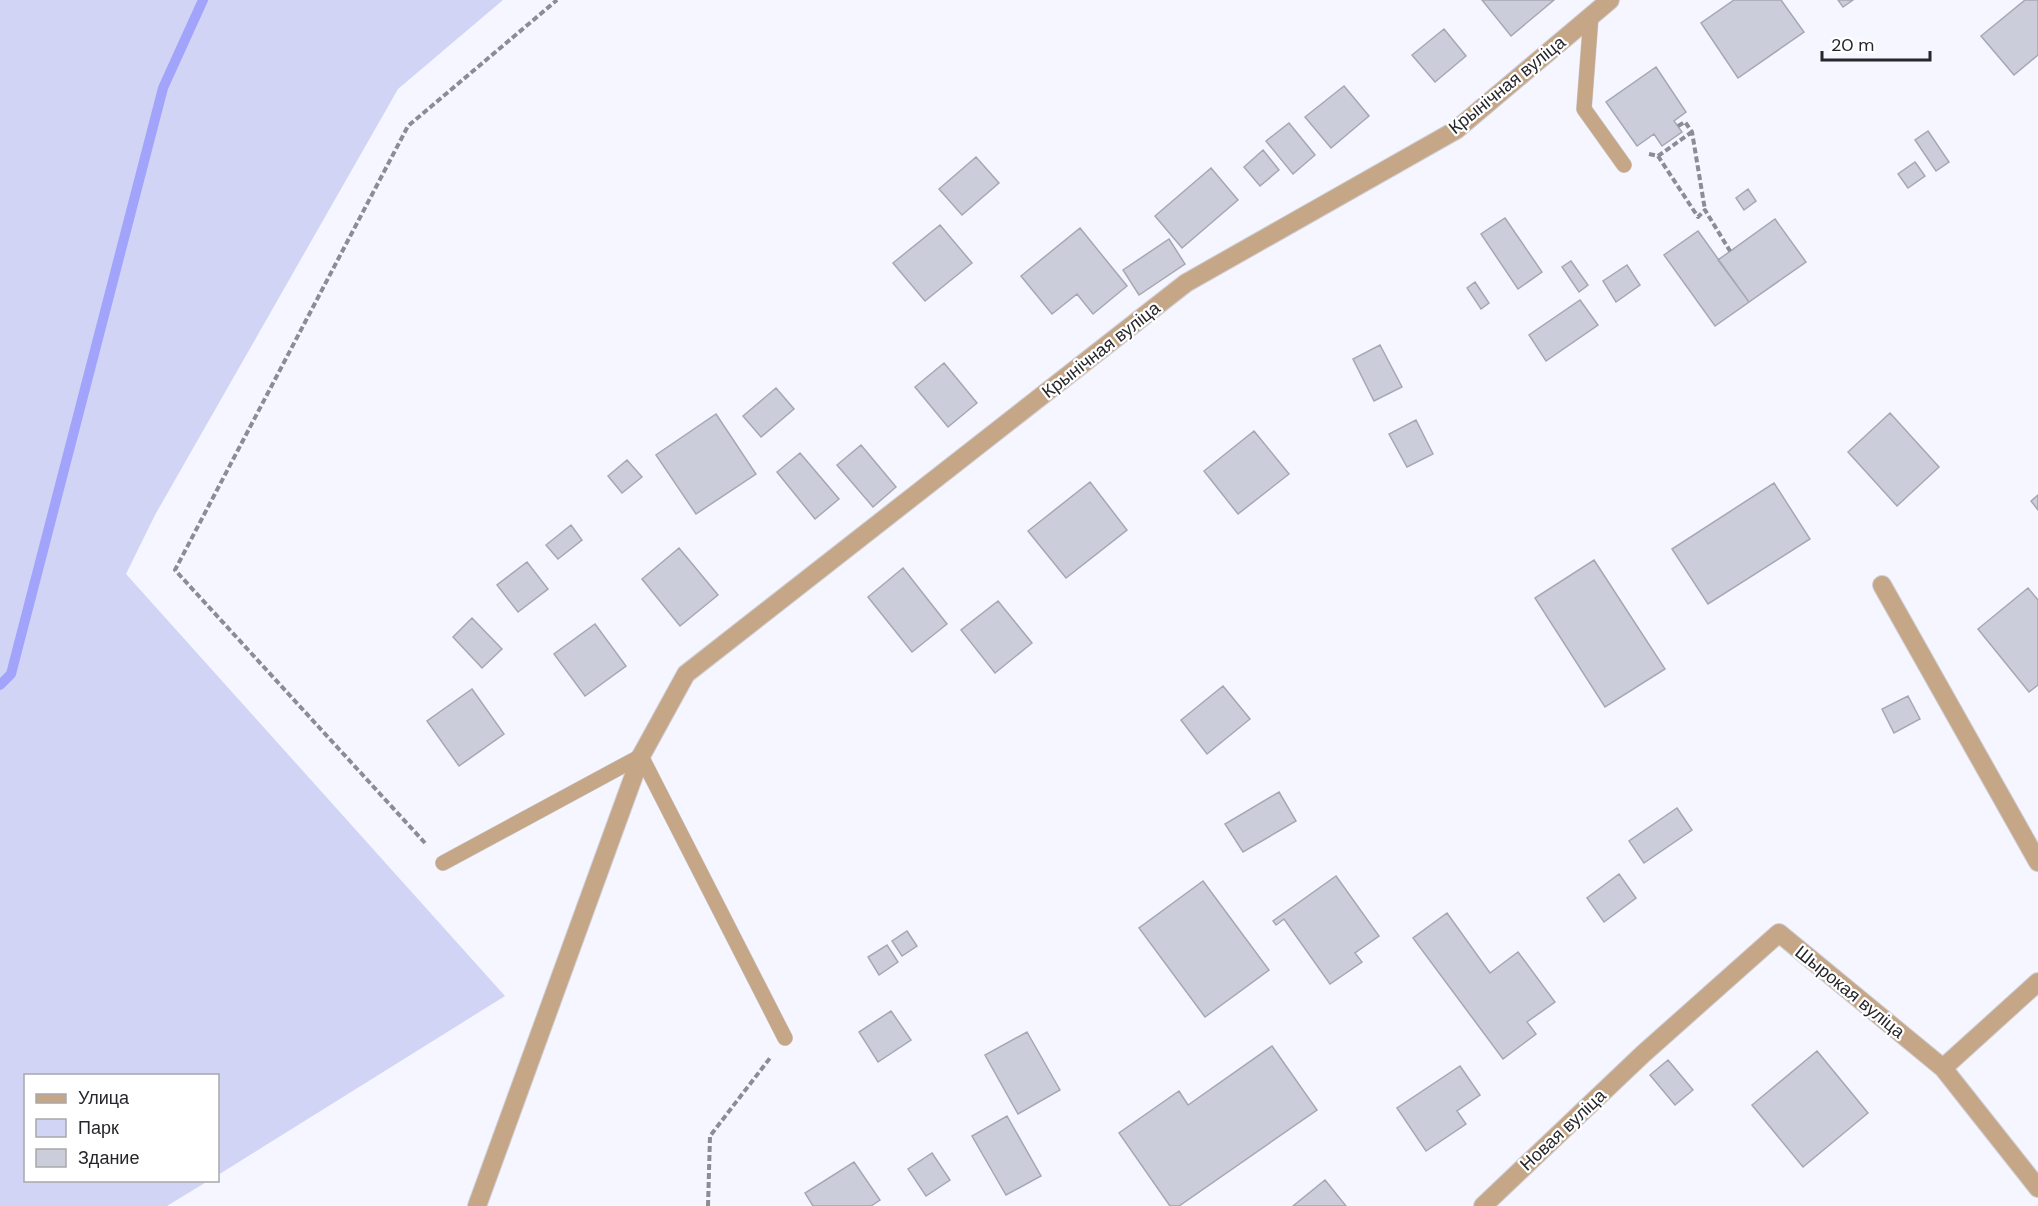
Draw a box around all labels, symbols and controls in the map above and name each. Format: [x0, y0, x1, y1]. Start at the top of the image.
scale bar [1822, 24, 1930, 62]
street label: Крынічная вуліца [1444, 30, 1571, 140]
text: 20 m [1831, 33, 1874, 57]
street label: Крынічная вуліца [1037, 296, 1166, 404]
street label: Шырокая вуліца [1790, 940, 1911, 1044]
legend [24, 1074, 219, 1182]
street label: Новая вуліца [1515, 1083, 1612, 1176]
text: Улица [78, 1086, 130, 1110]
text: Парк [78, 1116, 119, 1140]
text: Здание [78, 1146, 139, 1170]

